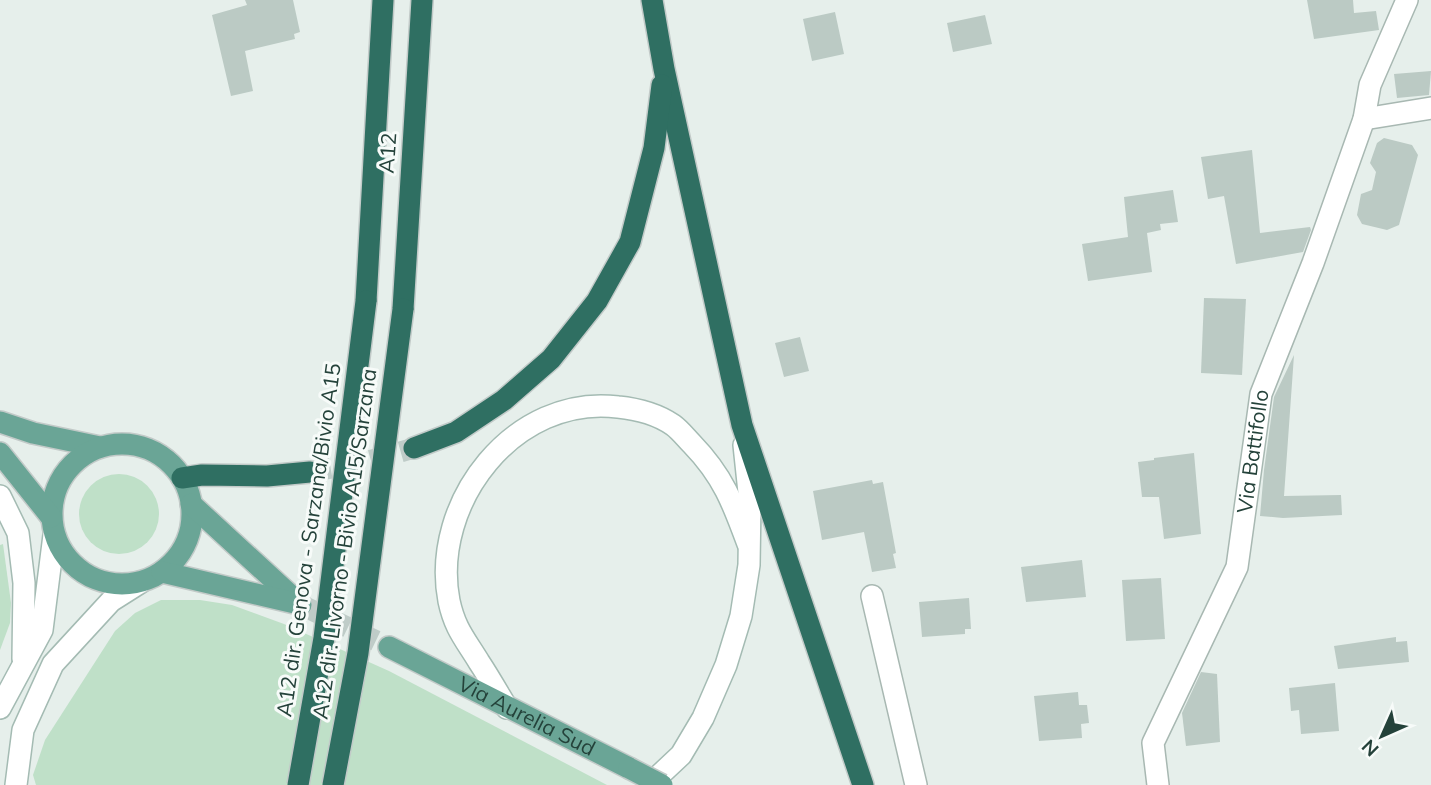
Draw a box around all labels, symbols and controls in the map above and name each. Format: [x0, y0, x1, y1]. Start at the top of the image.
street label: A12 [373, 132, 401, 174]
street label: A12 dir. Genova - Sarzana/Bivio A15 [270, 361, 346, 718]
street label: A12 dir. Livorno - Bivio A15/Sarzana [307, 367, 381, 721]
street label: Via Battifollo [1231, 388, 1274, 515]
street label: Via Aurelia Sud [454, 670, 600, 761]
north arrow [1347, 701, 1417, 771]
text: N [1356, 734, 1384, 762]

